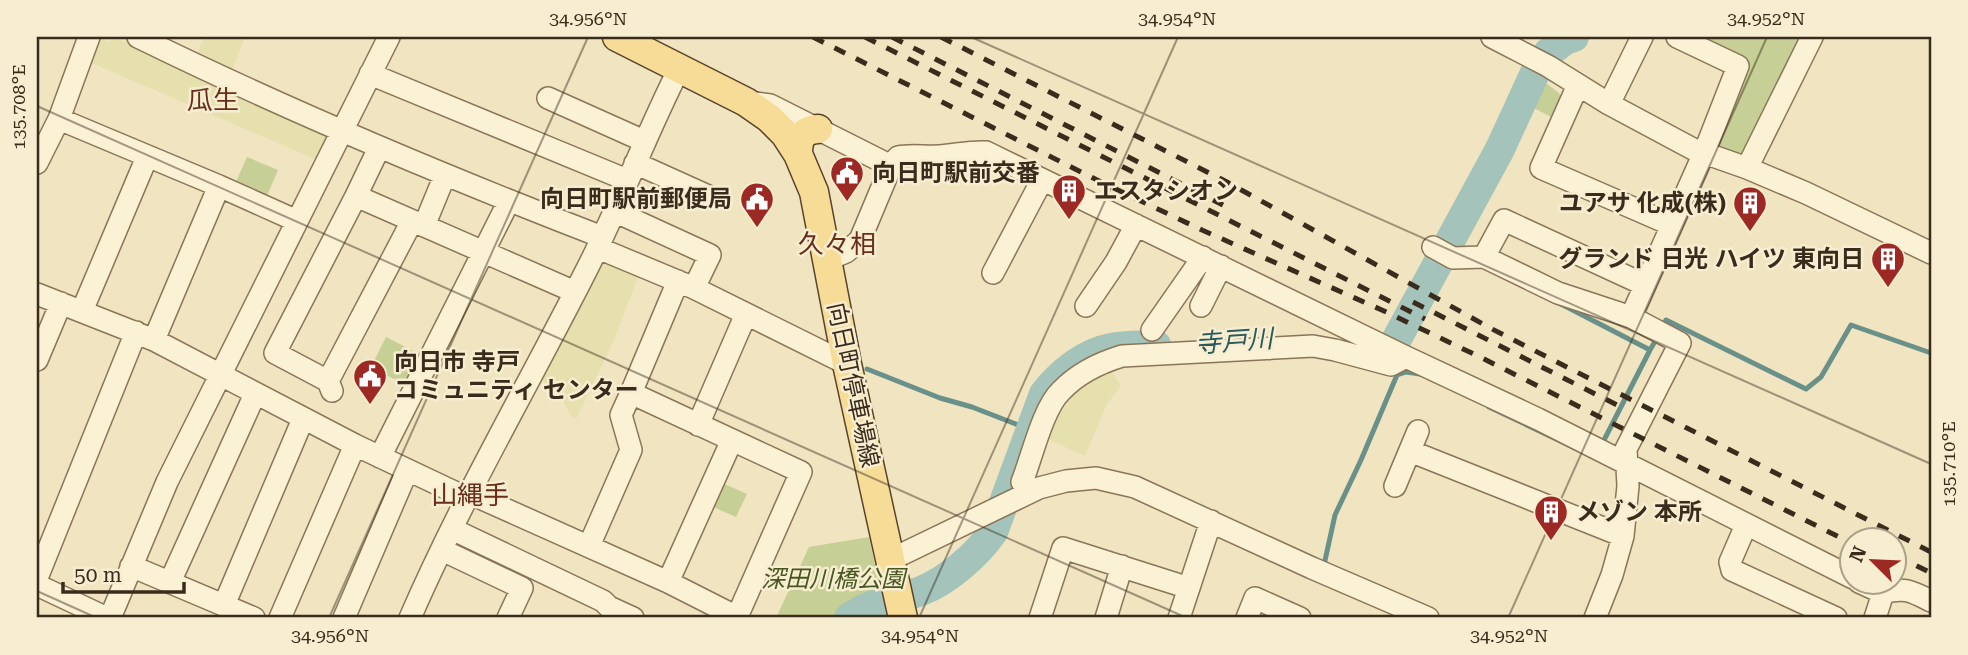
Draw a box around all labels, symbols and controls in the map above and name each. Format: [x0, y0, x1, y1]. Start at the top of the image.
text: 34.956°N [549, 8, 627, 29]
text: 34.954°N [1138, 8, 1216, 29]
text: 34.952°N [1727, 8, 1805, 29]
text: 135.708°E [8, 64, 29, 150]
district label: 瓜生 [187, 85, 239, 115]
public building icon: 向日町駅前交番 [828, 154, 866, 203]
place label: 向日町駅前交番 [872, 159, 1040, 187]
building icon: エスタシオン [1050, 172, 1088, 221]
place label: エスタシオン [1094, 177, 1238, 205]
public building icon: 向日町駅前郵便局 [738, 180, 776, 229]
building icon: ユアサ 化成(株) [1731, 184, 1769, 233]
place label: 向日町駅前郵便局 [540, 185, 732, 213]
place label: ユアサ 化成(株) [1559, 189, 1726, 217]
district label: 久々相 [798, 229, 876, 259]
building icon: グランド 日光 ハイツ 東向日 [1869, 240, 1907, 289]
place label: グランド 日光 ハイツ 東向日 [1558, 245, 1864, 273]
street label: 向日町停車場線 [822, 300, 884, 470]
water label: 寺戸川 [1194, 323, 1277, 359]
place label: 向日市 寺戸 コミュニティ センター [394, 348, 639, 404]
public building icon: 向日市 寺戸 コミュニティ センター [351, 357, 389, 406]
text: 135.710°E [1938, 421, 1959, 507]
district label: 山縄手 [431, 480, 509, 510]
building icon: メゾン 本所 [1532, 493, 1570, 542]
place label: メゾン 本所 [1576, 498, 1702, 526]
north arrow [1839, 526, 1909, 596]
text: N [1844, 543, 1872, 566]
scale bar [63, 550, 184, 594]
text: 50 m [74, 563, 122, 587]
park label: 深田川橋公園 [761, 565, 908, 593]
text: 34.956°N [291, 625, 369, 646]
text: 34.954°N [881, 625, 959, 646]
text: 34.952°N [1470, 625, 1548, 646]

